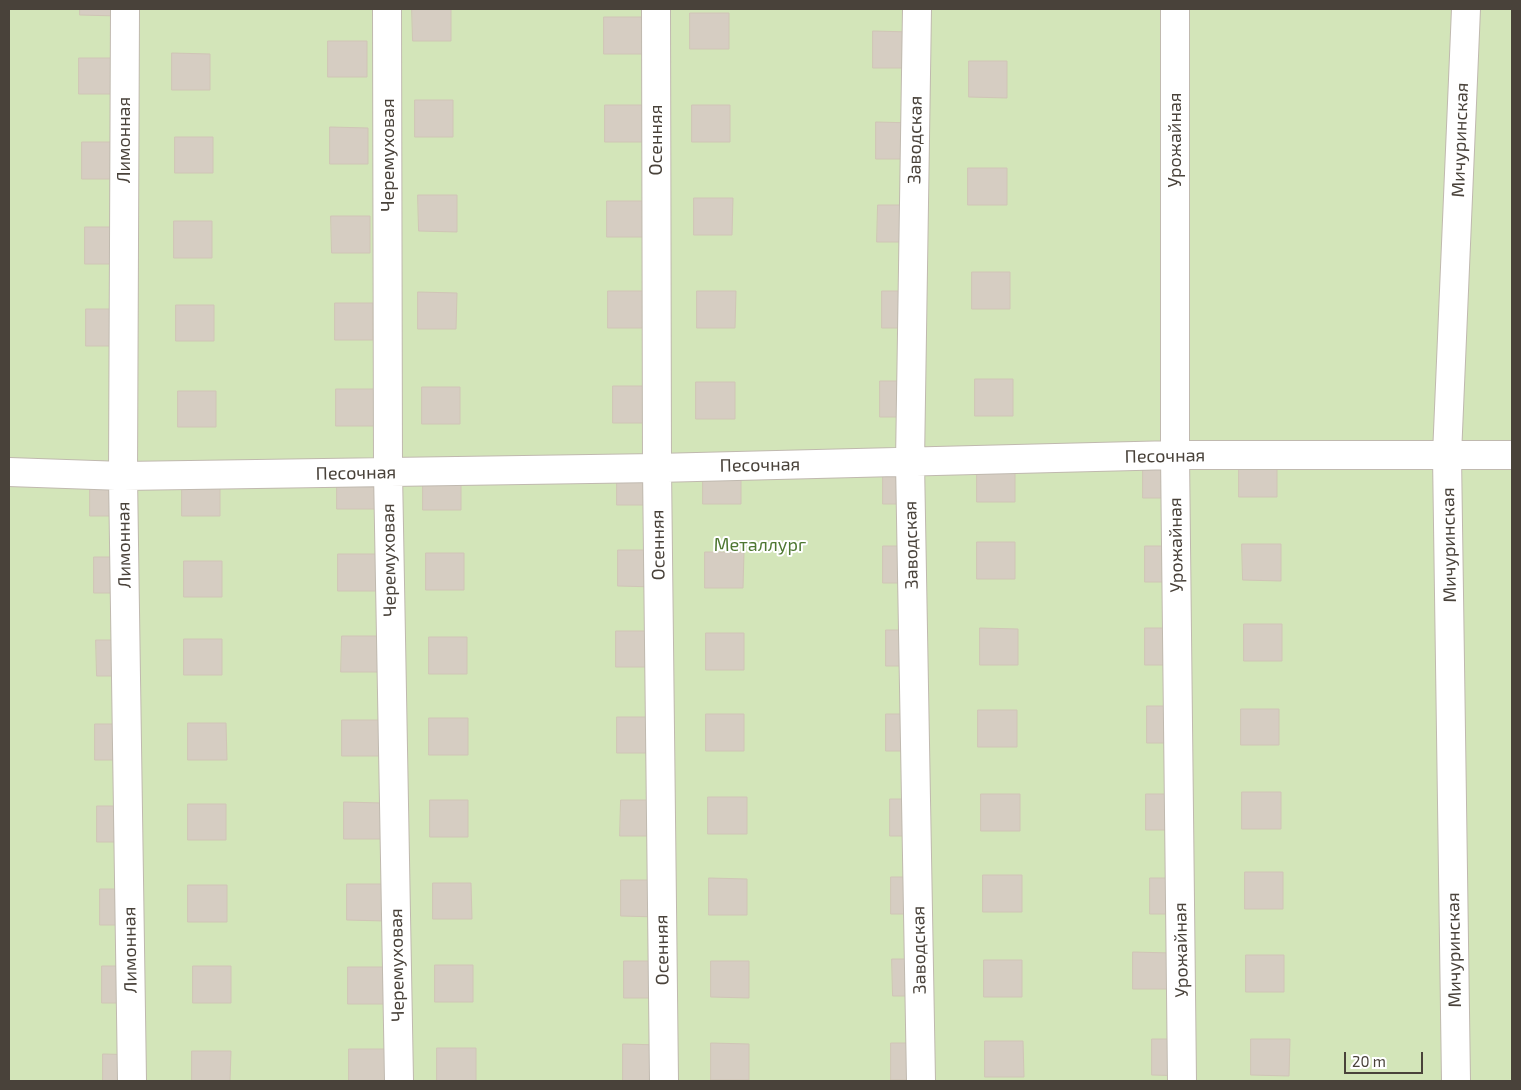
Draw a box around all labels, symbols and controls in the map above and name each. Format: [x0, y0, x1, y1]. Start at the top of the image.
street label: Мичуринская [1447, 82, 1473, 198]
street label: Урожайная [1164, 92, 1186, 188]
street label: Заводская [903, 96, 927, 184]
street label: Лимонная [113, 97, 135, 183]
street label: Черемуховая [377, 98, 399, 212]
street label: Осенняя [645, 105, 667, 175]
street label: Песочная [1125, 444, 1205, 468]
street label: Песочная [720, 453, 800, 477]
street label: Песочная [316, 461, 396, 485]
street label: Мичуринская [1437, 487, 1461, 603]
street label: Урожайная [1164, 497, 1188, 593]
street label: Заводская [899, 501, 923, 589]
street label: Лимонная [112, 502, 136, 588]
street label: Черемуховая [377, 503, 401, 617]
street label: Осенняя [647, 509, 669, 581]
park label: Металлург [714, 534, 806, 556]
street label: Мичуринская [1442, 892, 1466, 1008]
street label: Урожайная [1169, 902, 1193, 998]
street label: Заводская [907, 906, 931, 994]
street label: Лимонная [118, 907, 142, 993]
street label: Черемуховая [385, 908, 409, 1022]
street label: Осенняя [651, 914, 673, 986]
scale bar [1346, 1042, 1425, 1074]
text: 20 m [1352, 1052, 1386, 1070]

